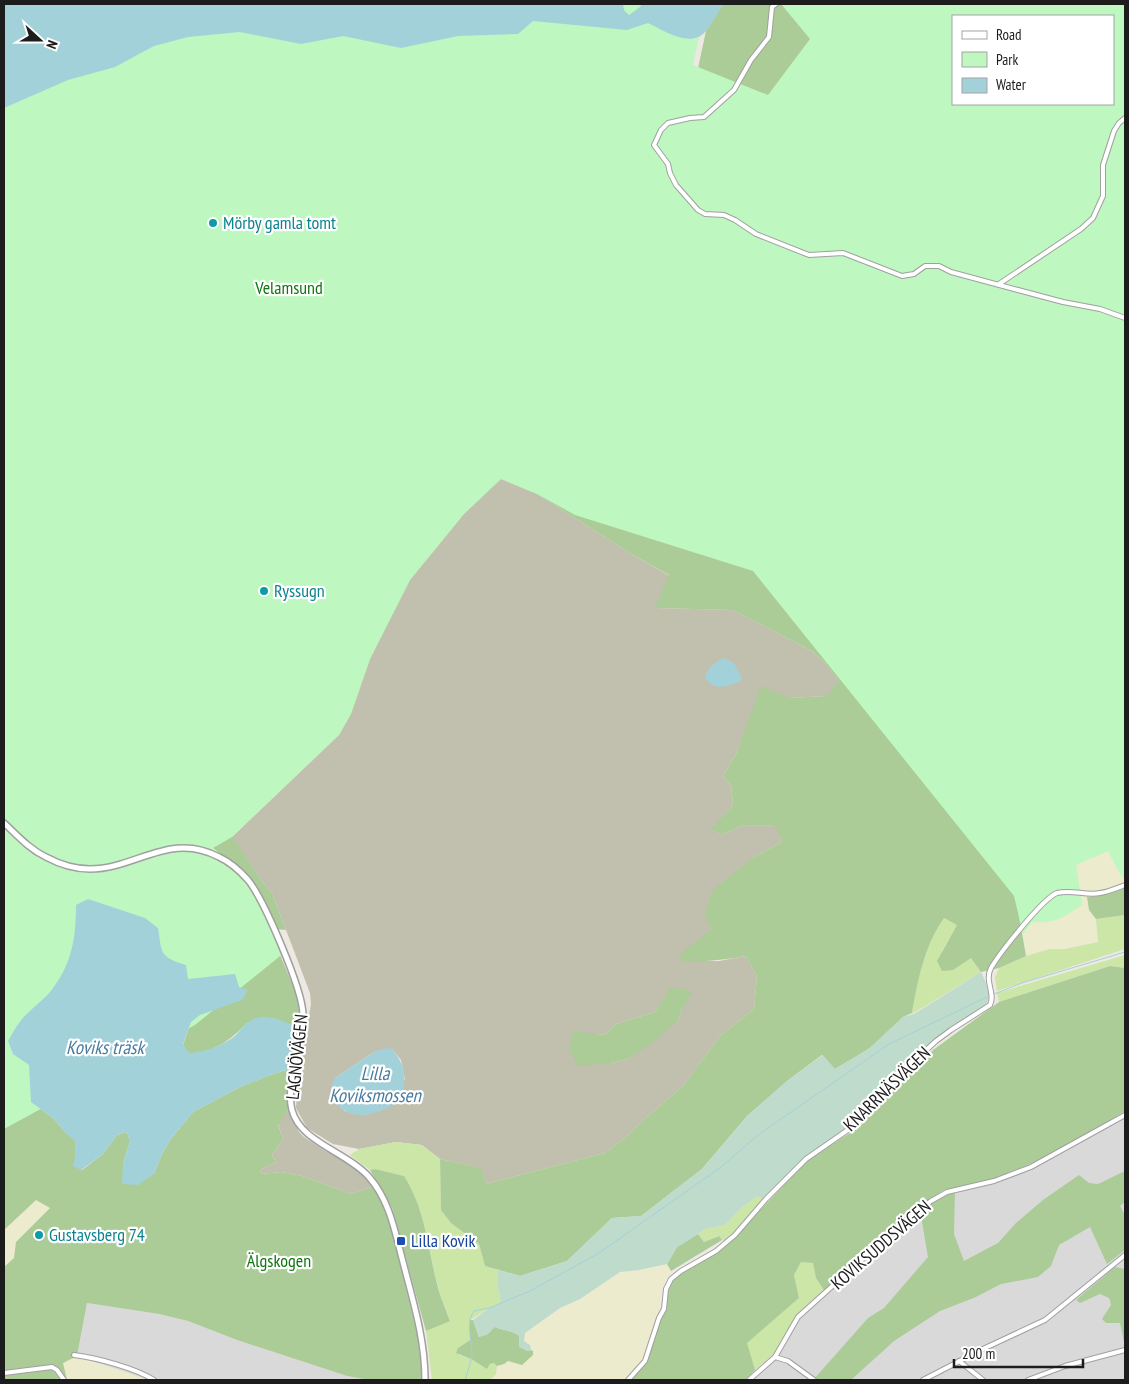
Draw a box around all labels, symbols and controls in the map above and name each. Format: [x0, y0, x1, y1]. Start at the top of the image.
north arrow [15, 15, 65, 65]
legend [952, 15, 1114, 105]
text: Road [996, 25, 1022, 44]
text: N [42, 38, 62, 51]
text: Park [996, 50, 1018, 69]
text: Water [996, 75, 1027, 94]
place label: Mörby gamla tomt [223, 211, 336, 234]
marker: Mörby gamla tomt [207, 217, 219, 229]
park label: Velamsund [254, 276, 323, 299]
place label: Ryssugn [274, 579, 325, 602]
marker: Ryssugn [258, 585, 270, 597]
street label: LAGNÖVÄGEN [281, 1013, 312, 1101]
water label: Koviks träsk [66, 1035, 147, 1059]
street label: KNARRNÄSVÄGEN [838, 1041, 935, 1136]
water label: Lilla Koviksmossen [329, 1061, 422, 1107]
street label: KOVIKSUDDSVÄGEN [826, 1195, 935, 1294]
place label: Gustavsberg 74 [49, 1223, 145, 1246]
marker: Gustavsberg 74 [33, 1229, 45, 1241]
place label: Lilla Kovik [411, 1229, 475, 1252]
marker: Lilla Kovik [395, 1235, 407, 1247]
park label: Älgskogen [247, 1249, 311, 1272]
scale bar [954, 1336, 1083, 1368]
text: 200 m [962, 1344, 995, 1363]

